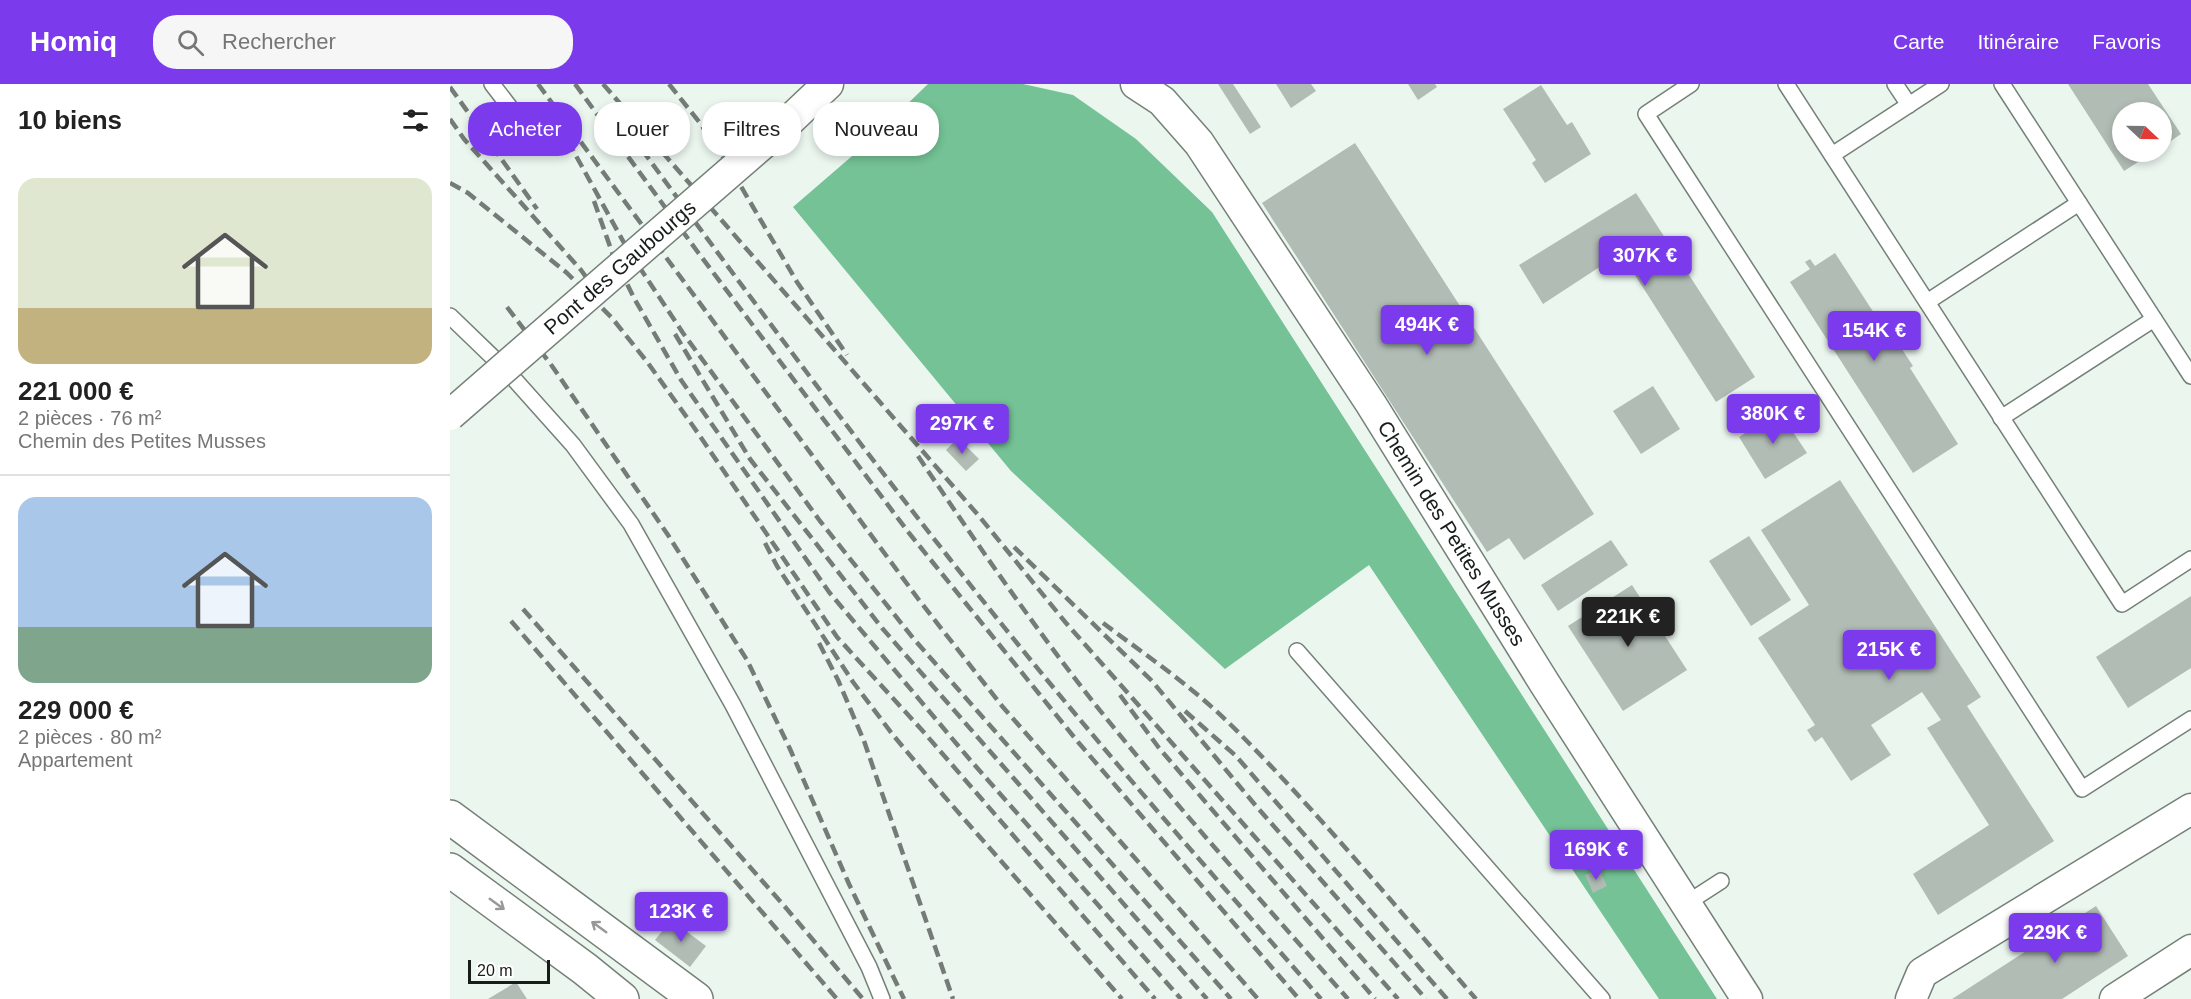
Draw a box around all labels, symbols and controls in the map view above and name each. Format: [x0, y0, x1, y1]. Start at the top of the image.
search box [153, 15, 573, 69]
text: Homiq [30, 26, 117, 57]
icon: search [174, 26, 207, 59]
text: Rechercher [222, 29, 336, 54]
text: Carte [1893, 30, 1944, 53]
text: Itinéraire [1977, 30, 2059, 53]
text: Favoris [2092, 30, 2161, 53]
chip: Acheter [468, 102, 582, 156]
chip: Louer [594, 102, 690, 156]
chip: Filtres [702, 102, 801, 156]
chip: Nouveau [813, 102, 939, 156]
north arrow [2112, 102, 2172, 162]
map controls [2112, 102, 2172, 162]
icon: filters [399, 104, 432, 137]
text: 10 biens [18, 105, 122, 135]
street label: Pont des Gaubourgs [539, 195, 700, 339]
icon: home [171, 217, 279, 325]
pin: 307K € [1596, 236, 1694, 287]
text: 307K € [1613, 244, 1677, 266]
pin: 494K € [1378, 305, 1476, 356]
pin: 154K € [1825, 311, 1923, 362]
text: 494K € [1395, 313, 1459, 335]
text: 154K € [1842, 319, 1906, 341]
text: 221 000 € [18, 376, 134, 406]
pin: 380K € [1724, 394, 1822, 445]
text: 380K € [1741, 402, 1805, 424]
pin: 297K € [913, 404, 1011, 455]
text: 2 pièces · 76 m² [18, 407, 161, 429]
text: 297K € [930, 412, 994, 434]
street label: Chemin des Petites Musses [1373, 416, 1530, 650]
text: Chemin des Petites Musses [18, 430, 266, 452]
icon: home [171, 536, 279, 644]
pin: 221K € [1579, 597, 1677, 648]
text: 221K € [1596, 605, 1660, 627]
pin: 215K € [1840, 630, 1938, 681]
text: 215K € [1857, 638, 1921, 660]
text: 229 000 € [18, 695, 134, 725]
text: 2 pièces · 80 m² [18, 726, 161, 748]
text: Appartement [18, 749, 133, 771]
pin: 169K € [1547, 830, 1645, 881]
text: 169K € [1564, 838, 1628, 860]
pin: 123K € [632, 892, 730, 943]
one-way arrow [489, 898, 505, 910]
text: 123K € [649, 900, 713, 922]
pin: 229K € [2006, 913, 2104, 964]
one-way arrow [591, 921, 607, 933]
text: 229K € [2023, 921, 2087, 943]
scale bar [468, 957, 550, 984]
text: 20 m [477, 962, 513, 979]

